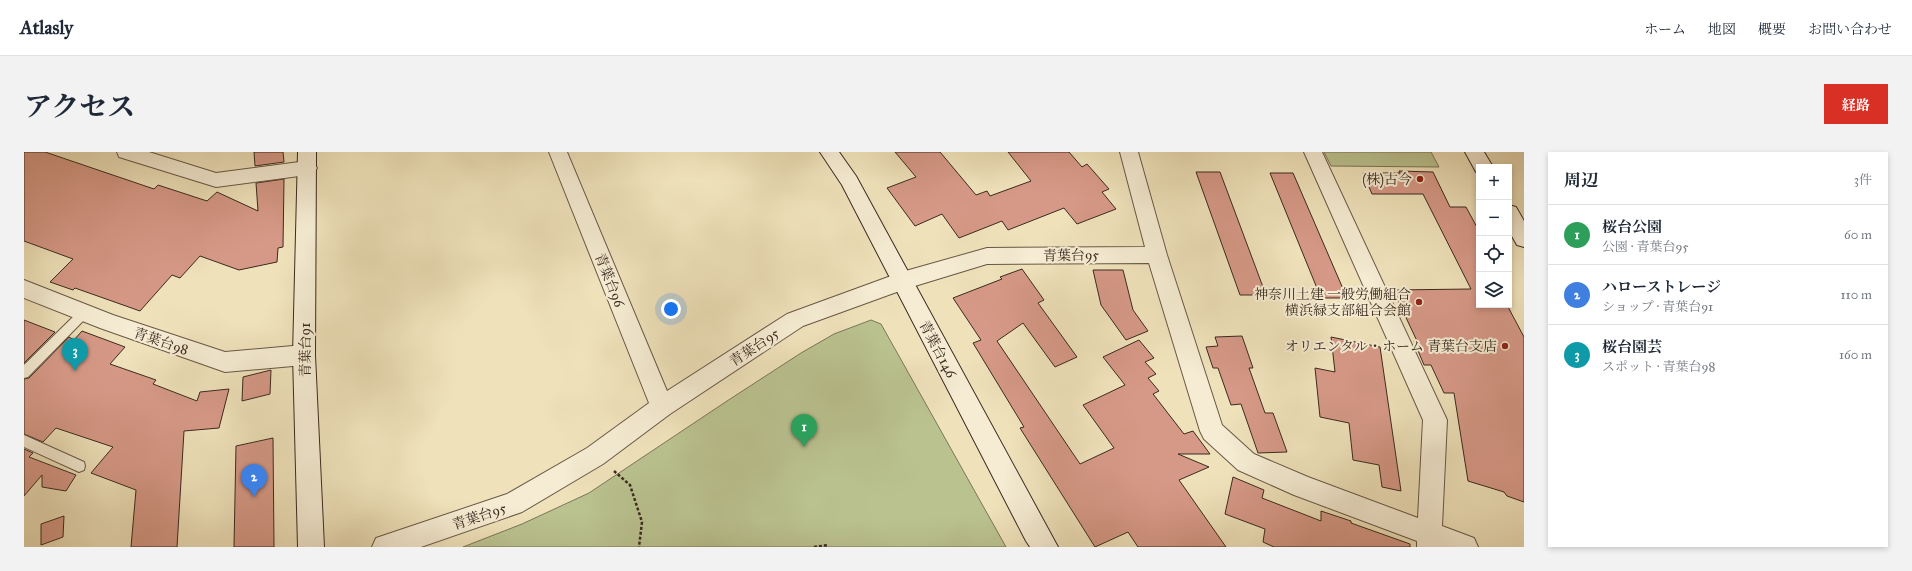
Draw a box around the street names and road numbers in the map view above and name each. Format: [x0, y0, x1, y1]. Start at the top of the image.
street label: 青葉台95 [1043, 247, 1100, 264]
street label: 青葉台96 [591, 251, 628, 310]
street label: 青葉台146 [915, 318, 960, 382]
street label: 青葉台91 [297, 322, 314, 377]
street label: 青葉台98 [131, 324, 191, 359]
street label: 青葉台95 [726, 324, 783, 370]
street label: 青葉台95 [450, 499, 509, 534]

